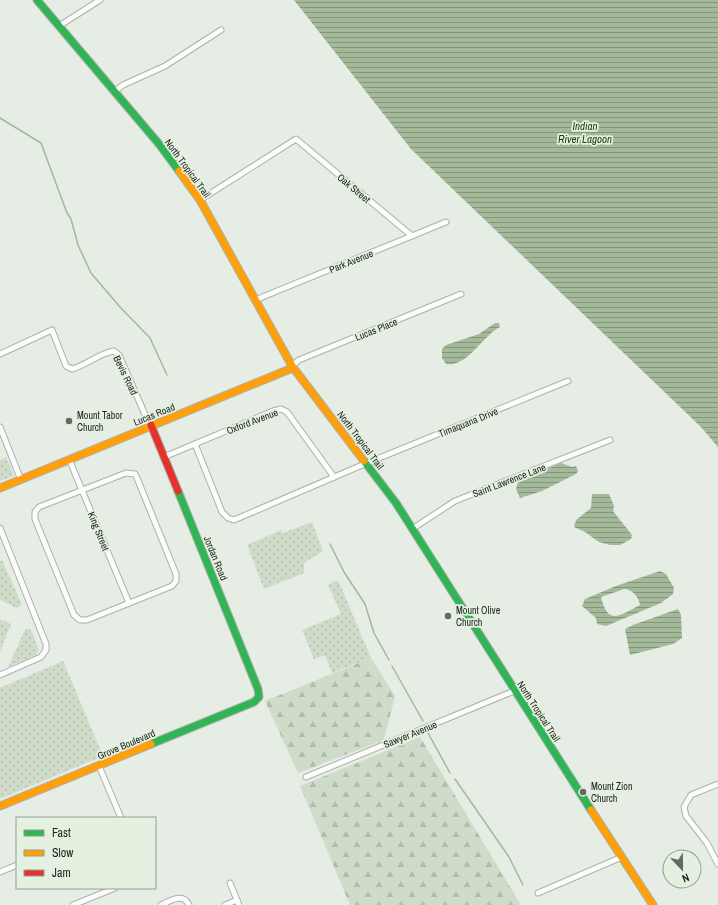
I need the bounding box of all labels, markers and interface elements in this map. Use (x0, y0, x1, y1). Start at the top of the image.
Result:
water label: Indian River Lagoon (558, 119, 612, 146)
street label: North Tropical Trail (162, 136, 213, 200)
street label: Oak Street (334, 171, 373, 206)
street label: Park Avenue (327, 247, 376, 276)
street label: Lucas Place (353, 315, 400, 344)
street label: Bevis Road (110, 353, 141, 397)
street label: Lucas Road (131, 400, 177, 429)
street label: Timaquana Drive (436, 404, 500, 440)
street label: Oxford Avenue (225, 406, 280, 437)
place label: Mount Tabor Church (77, 409, 123, 434)
street label: North Tropical Trail (334, 409, 387, 472)
marker: Mount Tabor Church (64, 416, 74, 426)
street label: Saint Lawrence Lane (471, 460, 548, 500)
street label: King Street (85, 510, 113, 553)
street label: Jordan Road (201, 534, 230, 582)
place label: Mount Olive Church (456, 604, 501, 629)
marker: Mount Olive Church (443, 611, 453, 621)
street label: North Tropical Trail (514, 678, 563, 744)
street label: Sawyer Avenue (381, 718, 439, 751)
street label: Grove Boulevard (95, 726, 157, 762)
place label: Mount Zion Church (591, 780, 632, 805)
marker: Mount Zion Church (578, 787, 588, 797)
legend (16, 817, 156, 889)
text: Fast (52, 825, 71, 841)
text: Slow (52, 845, 74, 861)
north arrow (662, 849, 702, 889)
text: Jam (52, 865, 71, 881)
text: N (680, 871, 691, 886)

